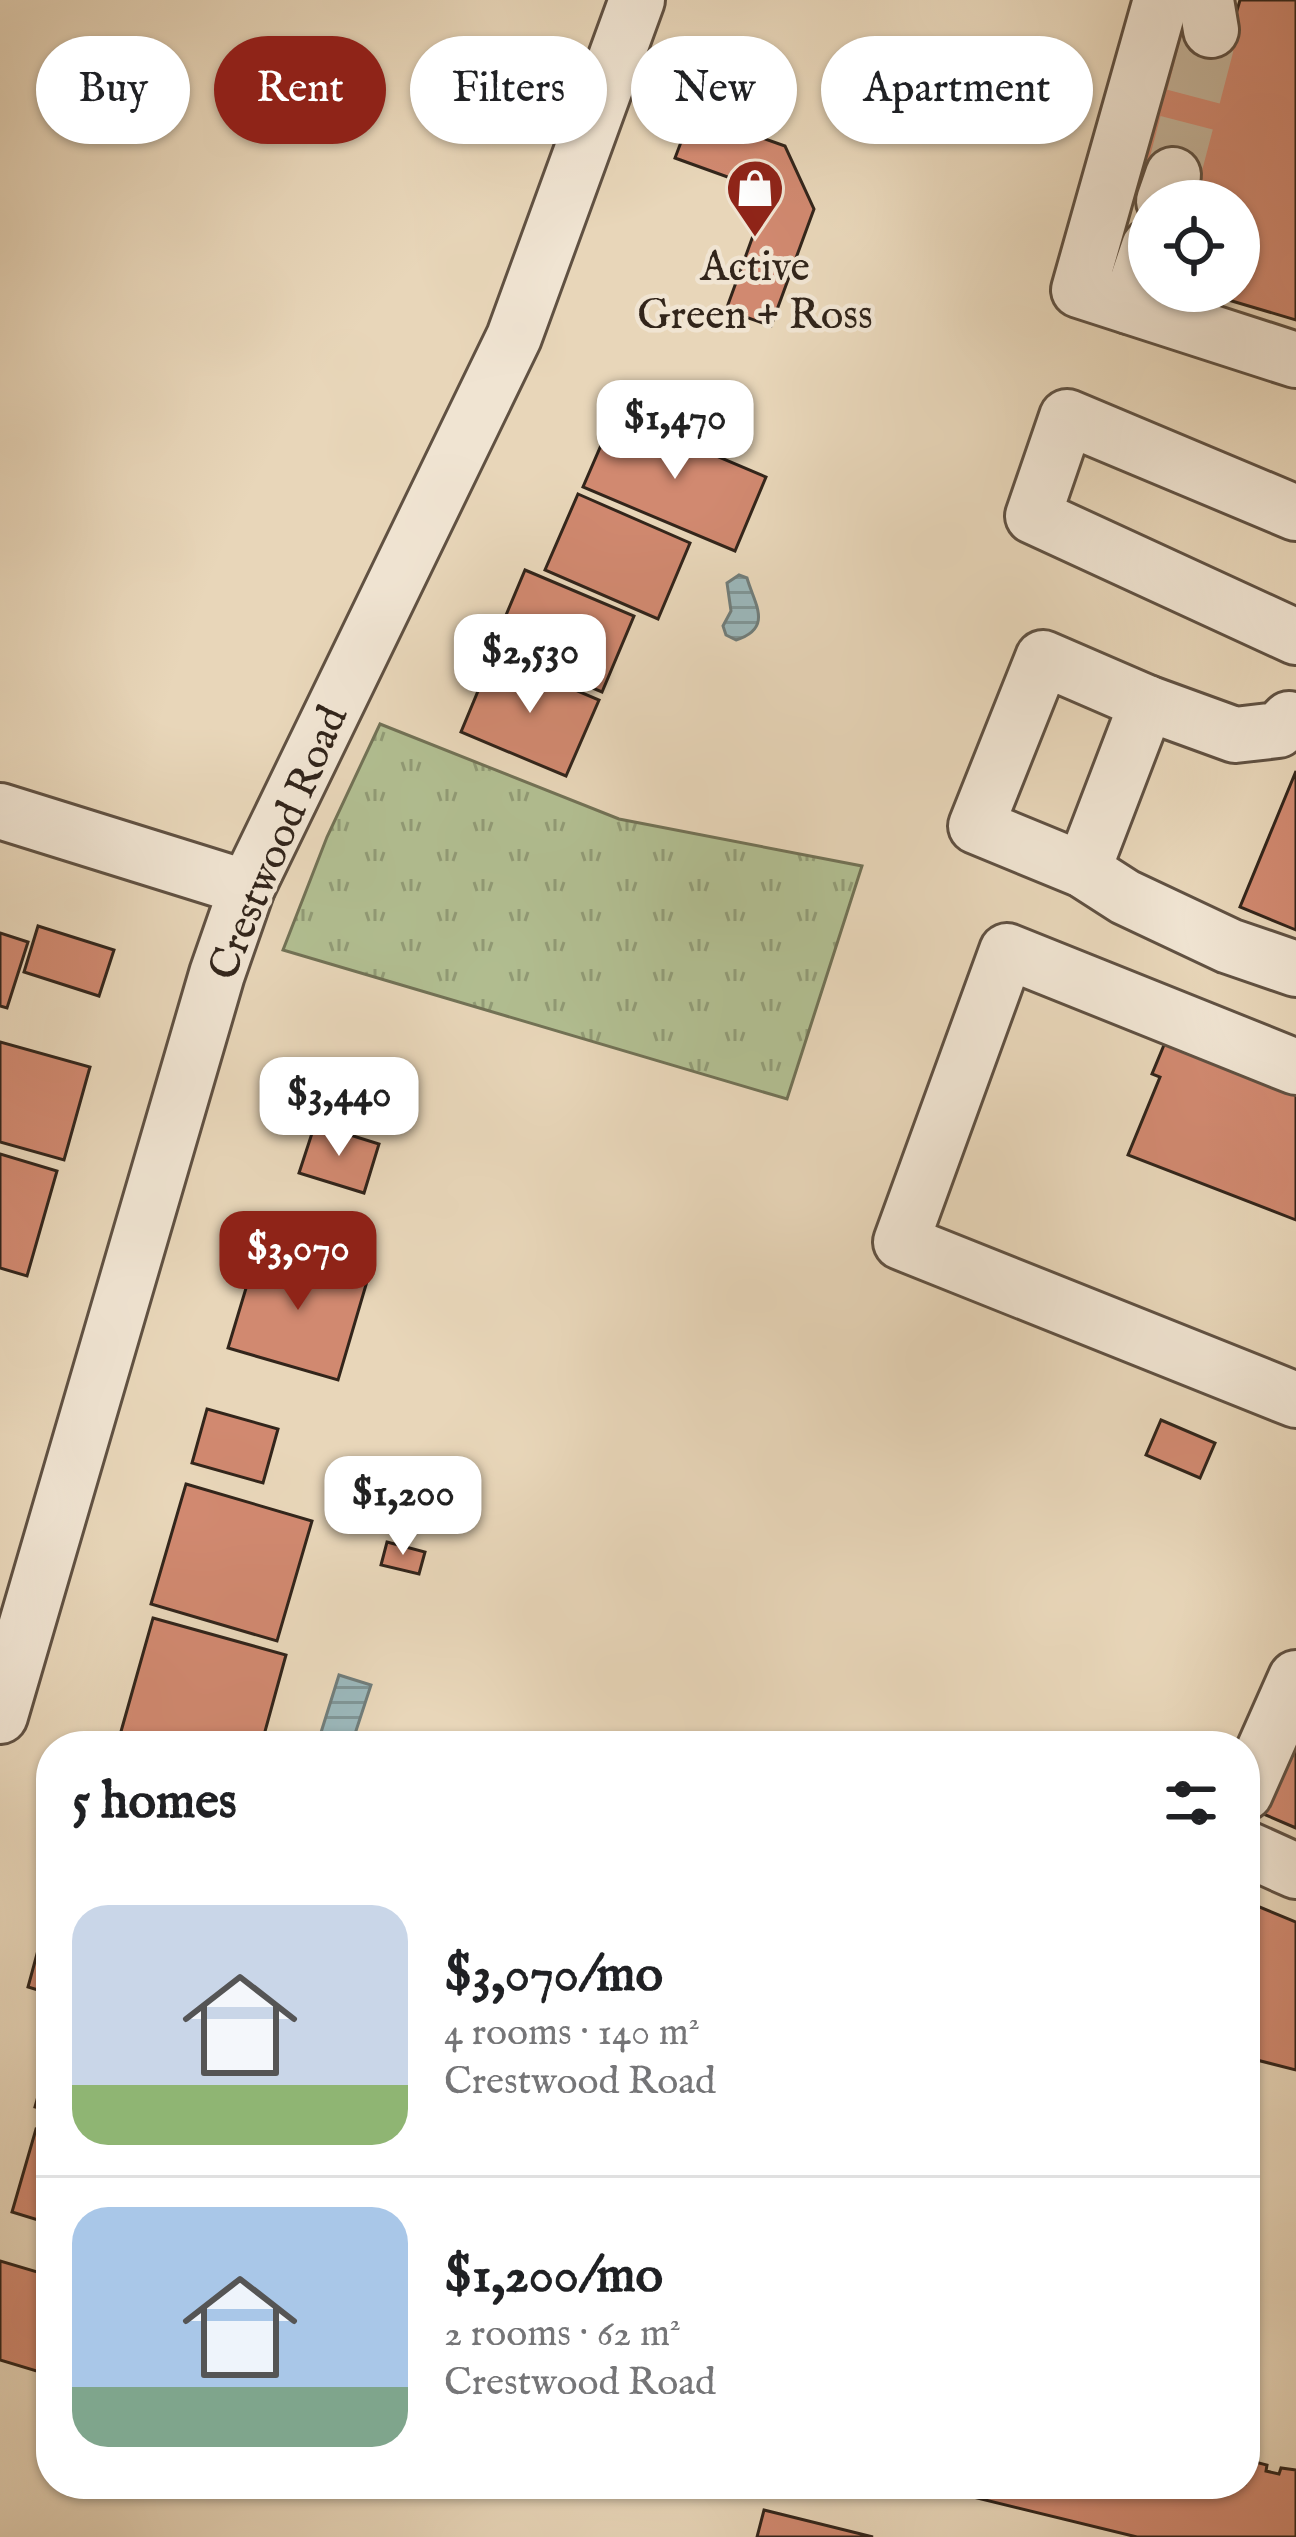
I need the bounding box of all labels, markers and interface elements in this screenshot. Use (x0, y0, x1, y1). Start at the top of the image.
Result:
chip: Buy (36, 36, 190, 144)
chip: Rent (214, 36, 386, 144)
chip: Filters (410, 36, 607, 144)
chip: New (631, 36, 797, 144)
chip: Apartment (821, 36, 1093, 144)
shop icon: Active Green + Ross (724, 157, 786, 239)
map controls (1128, 180, 1260, 312)
button: locate (1128, 180, 1260, 312)
place label: Active Green + Ross (637, 242, 873, 343)
pin: $1,470 (577, 380, 773, 482)
text: $1,470 (624, 394, 726, 443)
pin: $2,530 (432, 614, 628, 716)
text: $2,530 (481, 628, 579, 677)
street label: Crestwood Road (198, 698, 361, 988)
pin: $3,440 (241, 1057, 437, 1159)
text: $3,440 (287, 1071, 391, 1120)
pin: $3,070 (200, 1211, 396, 1313)
text: $3,070 (246, 1225, 350, 1274)
pin: $1,200 (305, 1456, 501, 1558)
text: $1,200 (351, 1470, 455, 1519)
icon: filters (1158, 1770, 1224, 1836)
text: 5 homes (72, 1771, 237, 1836)
text: $3,070/mo (444, 1944, 663, 2009)
icon: home (168, 1953, 312, 2097)
text: 4 rooms · 140 m² (444, 2009, 700, 2058)
text: Crestwood Road (444, 2058, 716, 2107)
text: $1,200/mo (444, 2245, 663, 2310)
icon: home (168, 2255, 312, 2399)
text: 2 rooms · 62 m² (444, 2310, 681, 2359)
text: Crestwood Road (444, 2359, 716, 2408)

